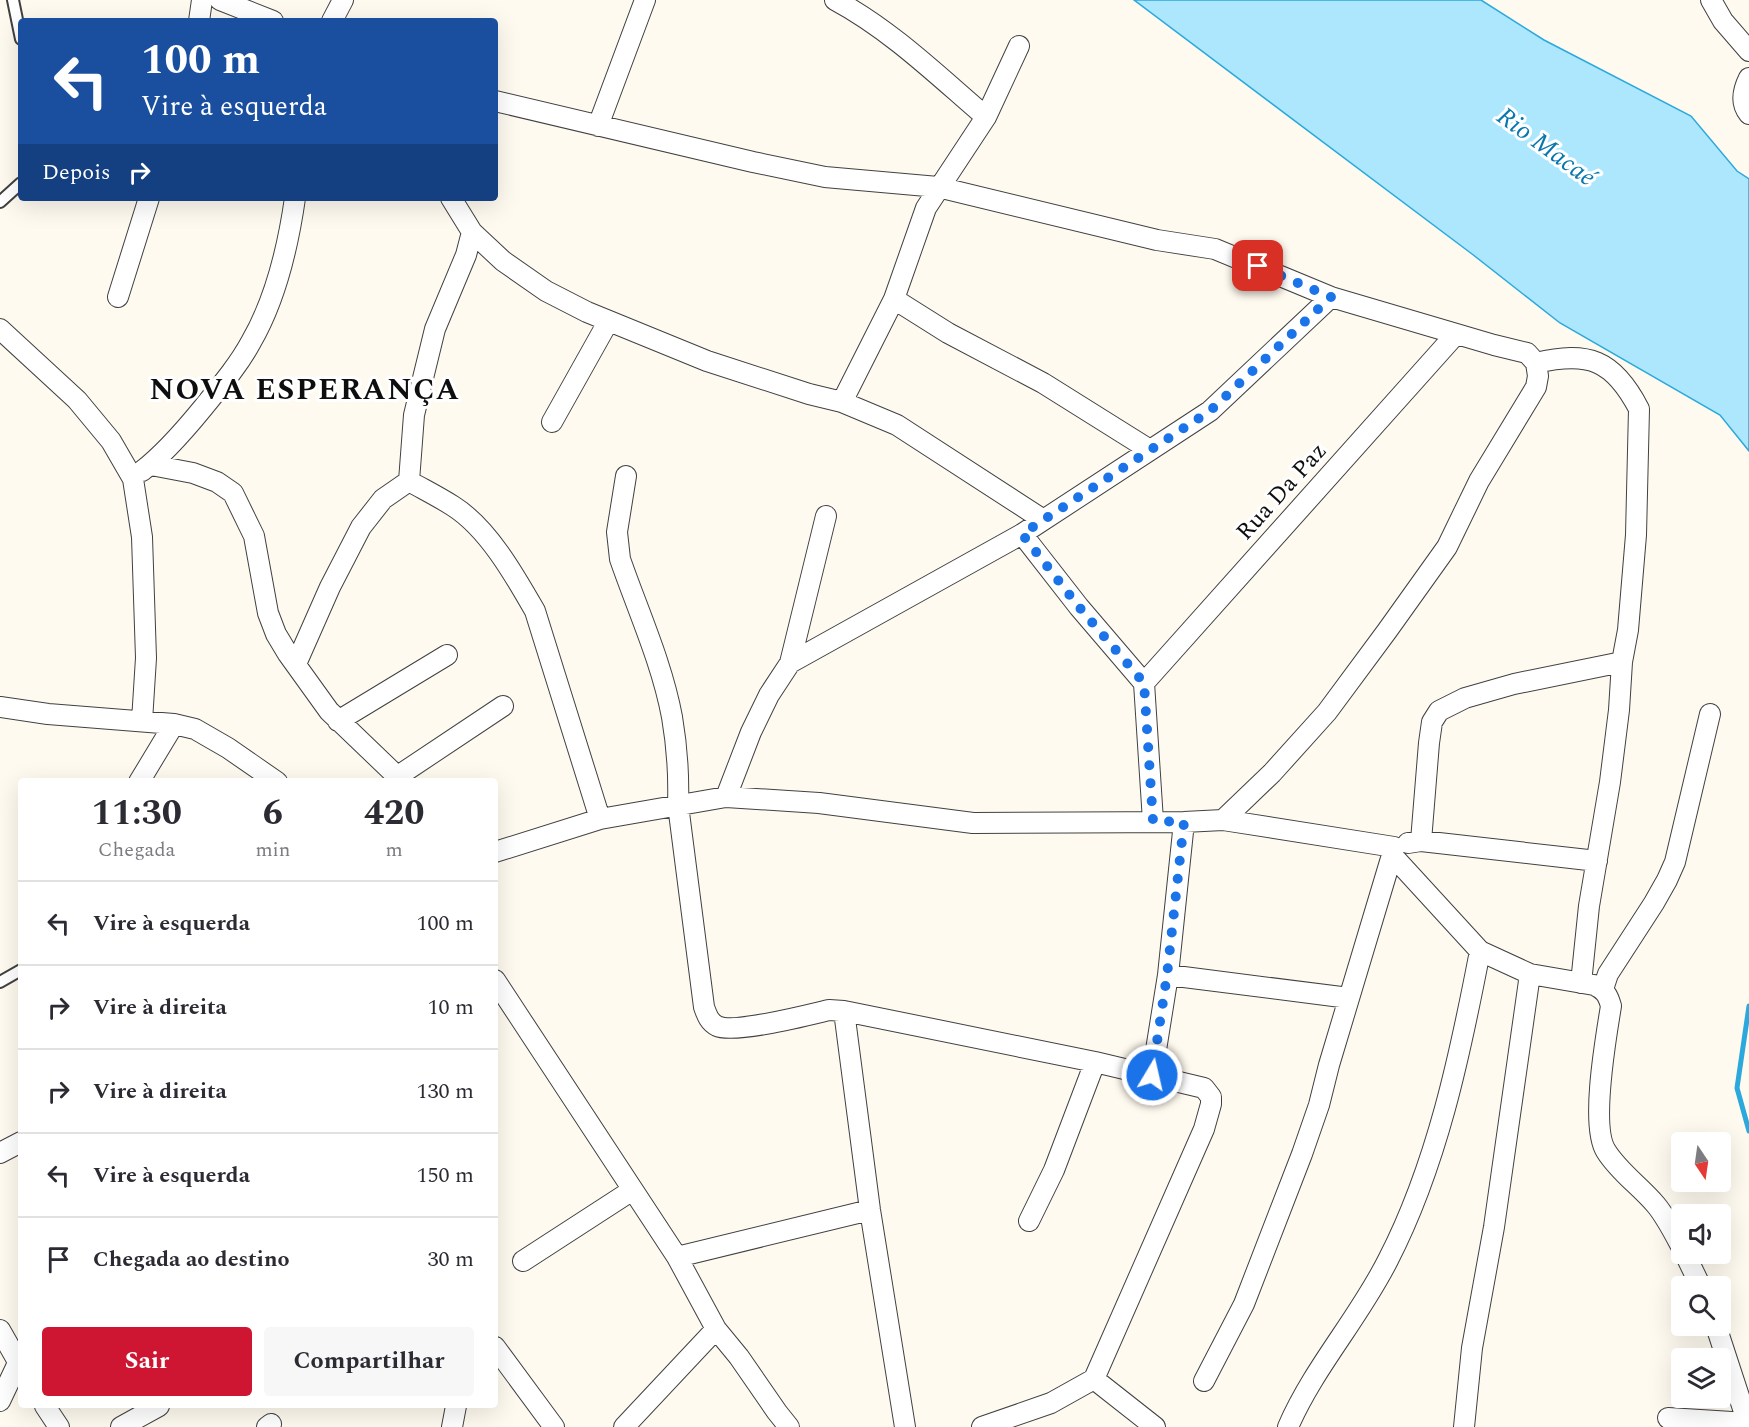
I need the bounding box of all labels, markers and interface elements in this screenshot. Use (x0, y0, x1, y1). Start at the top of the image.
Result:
text: 100 m (141, 29, 260, 92)
icon: left (42, 42, 120, 120)
text: Vire à esquerda (141, 86, 327, 128)
water label: Rio Macaé (1488, 97, 1607, 198)
text: Depois (42, 156, 111, 189)
icon: right (123, 156, 156, 189)
pin (1232, 240, 1283, 291)
icon: arrive (1241, 249, 1274, 282)
district label: NOVA ESPERANÇA (150, 367, 460, 413)
street label: Rua Da Paz (1228, 435, 1336, 549)
text: 11:30 (91, 786, 182, 841)
text: 6 (263, 786, 283, 841)
text: 420 (364, 786, 424, 841)
text: Chegada (98, 835, 175, 865)
text: min (255, 835, 290, 865)
text: m (386, 835, 403, 865)
icon: left (42, 907, 75, 940)
text: Vire à esquerda (93, 907, 250, 940)
text: 100 m (417, 907, 474, 940)
icon: right (42, 991, 75, 1024)
text: Vire à direita (93, 991, 227, 1024)
text: 10 m (428, 991, 474, 1024)
position arrow (1120, 1043, 1184, 1107)
icon: right (42, 1075, 75, 1108)
text: Vire à direita (93, 1075, 227, 1108)
text: 130 m (417, 1075, 474, 1108)
north arrow (1671, 1132, 1731, 1192)
map controls (1671, 1132, 1731, 1408)
icon: left (42, 1159, 75, 1192)
text: Vire à esquerda (93, 1159, 250, 1192)
text: 150 m (417, 1159, 474, 1192)
button: sound (1671, 1204, 1731, 1264)
icon: arrive (42, 1243, 75, 1276)
text: Chegada ao destino (93, 1243, 290, 1276)
text: 30 m (428, 1243, 474, 1276)
button: search (1671, 1276, 1731, 1336)
button: Sair (42, 1327, 252, 1396)
button: Compartilhar (264, 1327, 474, 1396)
button: layers (1671, 1348, 1731, 1408)

